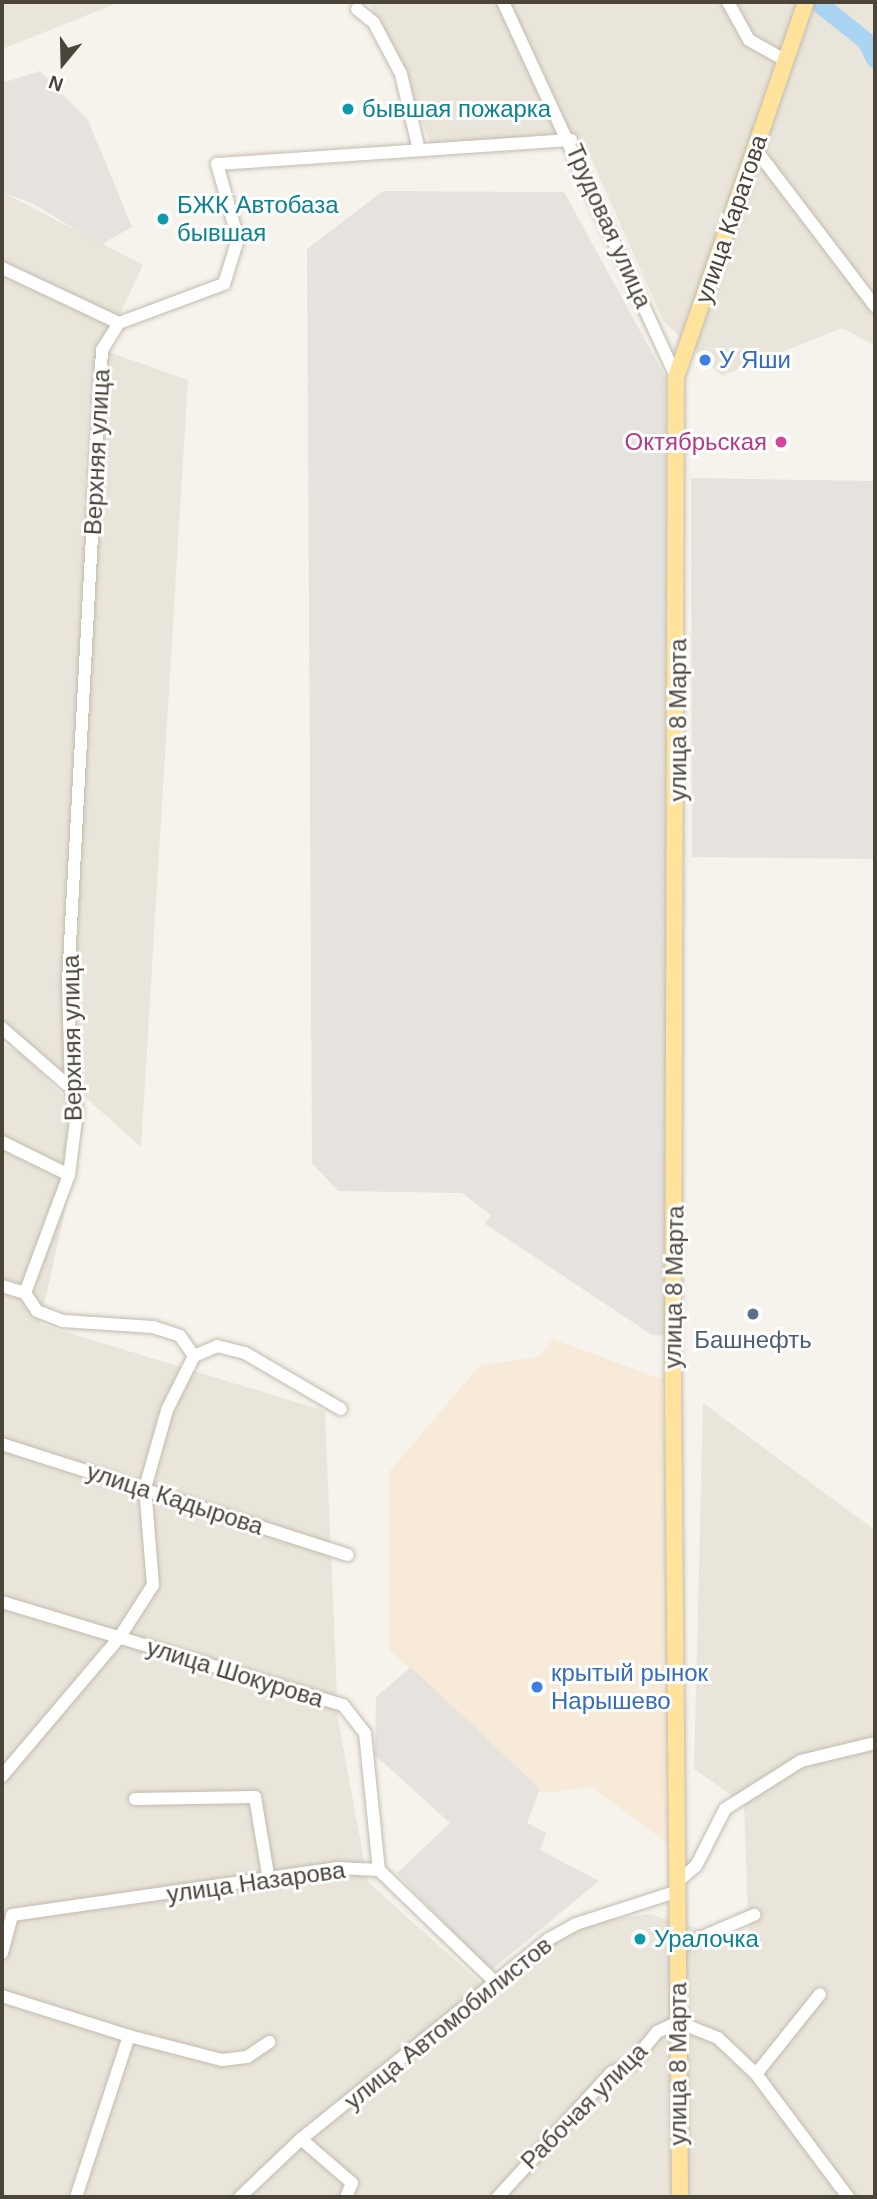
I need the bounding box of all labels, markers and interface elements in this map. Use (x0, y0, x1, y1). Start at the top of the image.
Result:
north arrow (28, 28, 98, 98)
text: N (46, 71, 66, 95)
place label: бывшая пожарка (362, 95, 551, 123)
marker: бывшая пожарка (340, 101, 356, 117)
street label: улица Каратова (689, 131, 773, 307)
street label: Трудовая улица (560, 140, 658, 312)
place label: БЖК Автобаза бывшая (177, 191, 338, 247)
marker: БЖК Автобаза бывшая (155, 211, 171, 227)
place label: У Яши (719, 346, 791, 374)
marker: У Яши (697, 352, 713, 368)
street label: Верхняя улица (78, 368, 116, 536)
place label: Октябрьская (625, 428, 767, 456)
marker: Октябрьская (773, 434, 789, 450)
street label: улица 8 Марта (664, 638, 692, 802)
street label: Верхняя улица (56, 955, 88, 1121)
street label: улица 8 Марта (658, 1205, 690, 1369)
marker: Башнефть (745, 1306, 761, 1322)
place label: Башнефть (694, 1326, 812, 1354)
street label: улица Кадырова (83, 1457, 267, 1541)
street label: улица Шокурова (143, 1632, 327, 1714)
place label: крытый рынок Нарышево (551, 1659, 708, 1715)
marker: крытый рынок Нарышево (529, 1679, 545, 1695)
street label: улица Назарова (165, 1855, 347, 1909)
place label: Уралочка (654, 1925, 759, 1953)
street label: улица Автомобилистов (339, 1931, 557, 2115)
marker: Уралочка (632, 1931, 648, 1947)
street label: улица 8 Марта (664, 1982, 692, 2146)
street label: Рабочая улица (515, 2037, 653, 2175)

